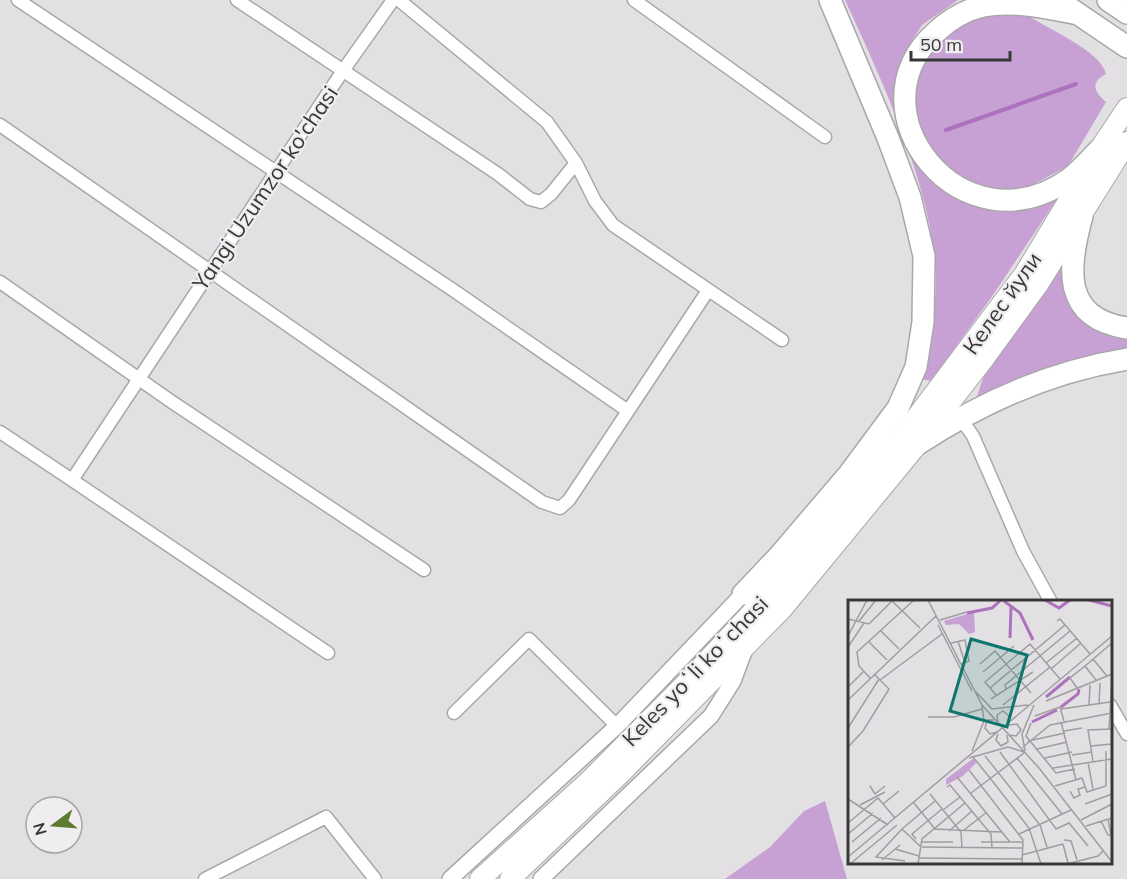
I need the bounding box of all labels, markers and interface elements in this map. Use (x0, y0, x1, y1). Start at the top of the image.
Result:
scale bar (911, 24, 1010, 62)
text: 50 m (920, 33, 962, 56)
street label: Yangi Uzumzor ko'chasi (186, 80, 344, 296)
street label: Келес йули (956, 246, 1048, 360)
street label: Keles yoʻli koʻchasi (616, 590, 774, 752)
inset map (848, 600, 1112, 864)
north arrow (24, 795, 84, 855)
text: N (28, 821, 51, 838)

